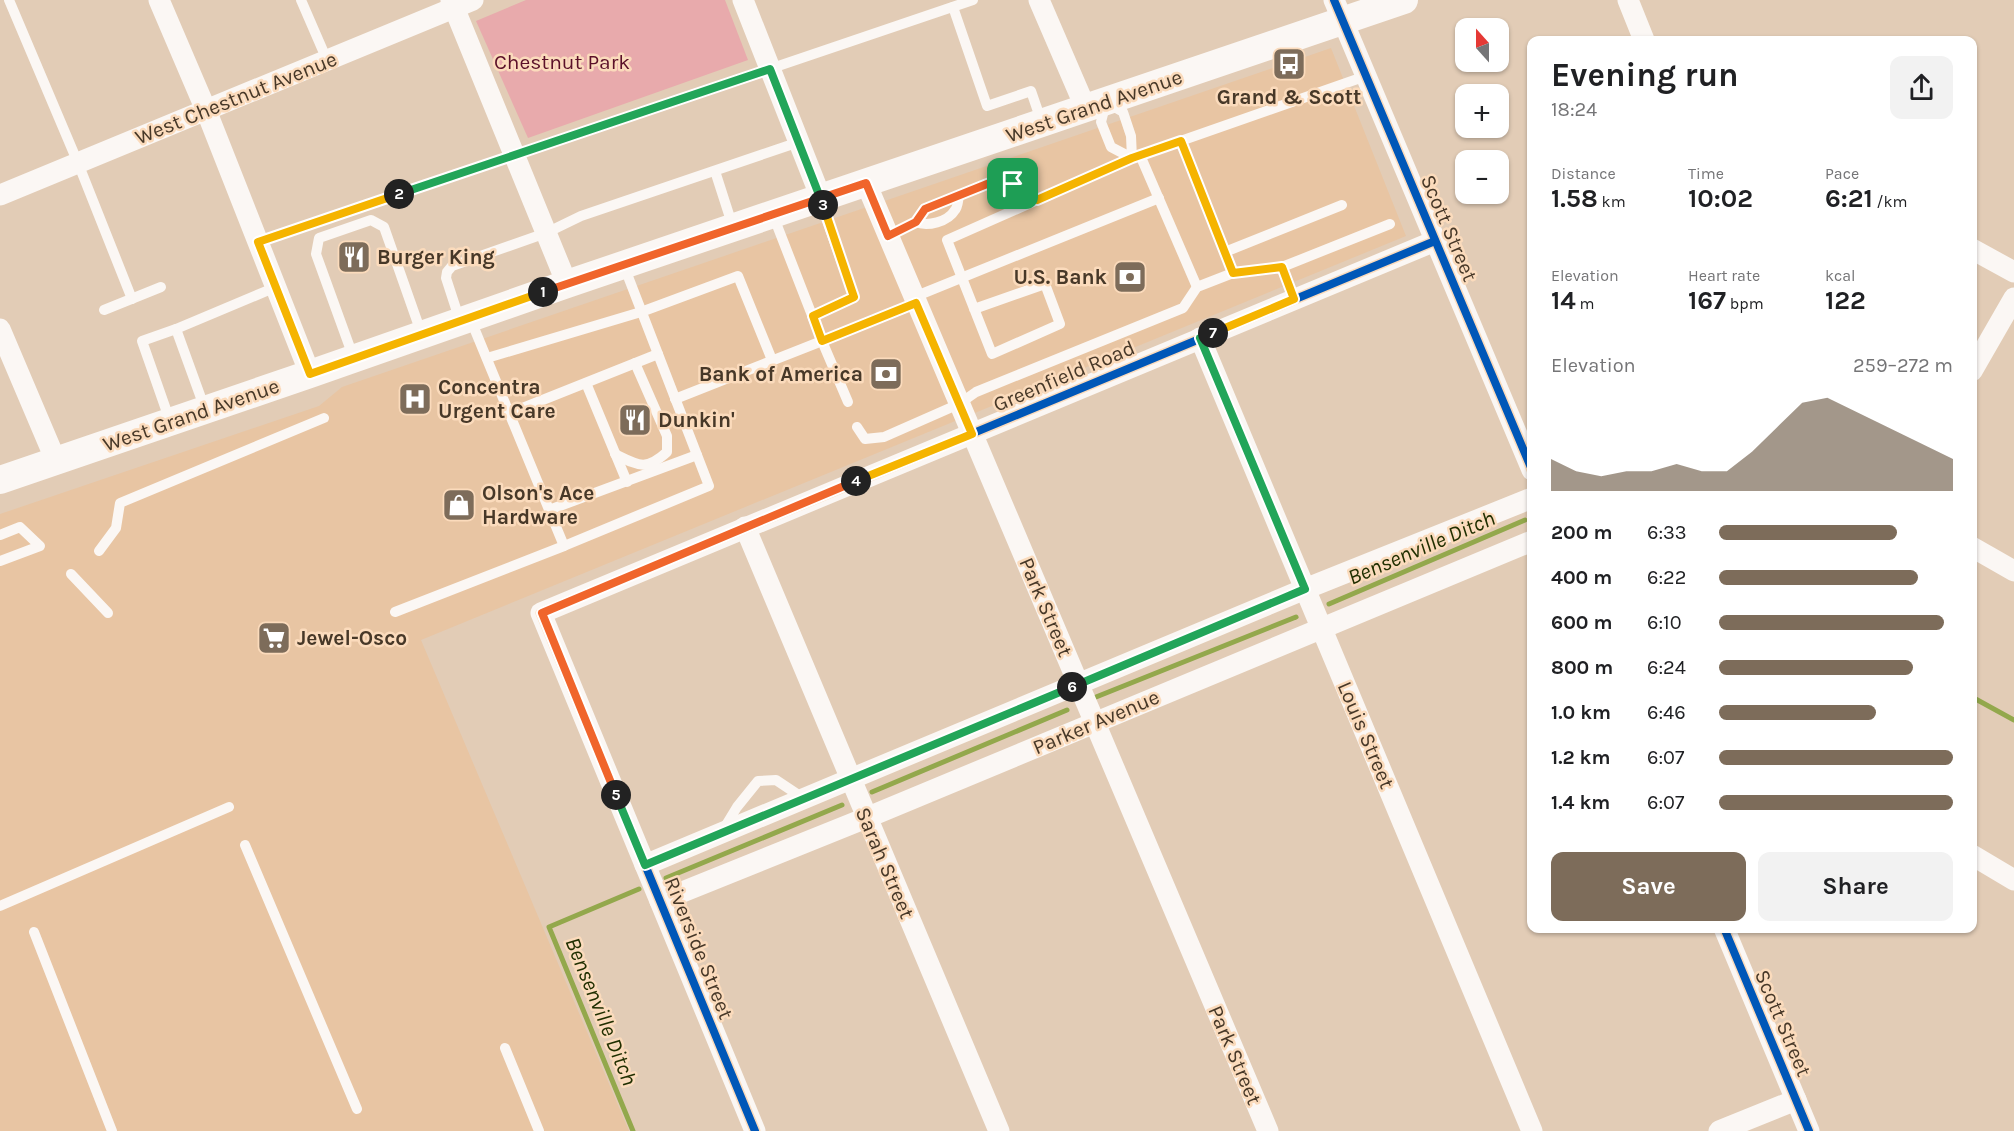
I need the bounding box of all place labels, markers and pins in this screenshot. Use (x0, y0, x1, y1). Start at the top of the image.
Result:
bus stop icon: Grand & Scott (1271, 46, 1307, 82)
place label: Grand & Scott (1217, 85, 1361, 109)
pin (987, 158, 1038, 209)
pin: 2 (384, 179, 414, 209)
pin: 3 (808, 190, 838, 220)
restaurant icon: Burger King (336, 239, 372, 275)
place label: Burger King (377, 245, 495, 269)
bank icon: U.S. Bank (1112, 259, 1148, 295)
place label: U.S. Bank (1013, 265, 1108, 289)
pin: 1 (528, 277, 558, 307)
pin: 7 (1198, 318, 1228, 348)
bank icon: Bank of America (868, 356, 904, 392)
place label: Bank of America (699, 362, 863, 386)
place label: Concentra Urgent Care (438, 375, 556, 423)
hospital icon: Concentra Urgent Care (397, 381, 433, 417)
restaurant icon: Dunkin' (617, 402, 653, 438)
place label: Dunkin' (658, 408, 735, 432)
pin: 4 (841, 466, 871, 496)
place label: Olson's Ace Hardware (482, 481, 594, 529)
shop icon: Olson's Ace Hardware (441, 487, 477, 523)
supermarket icon: Jewel-Osco (256, 620, 292, 656)
place label: Jewel-Osco (297, 626, 407, 650)
pin: 6 (1057, 672, 1087, 702)
pin: 5 (601, 780, 631, 810)

